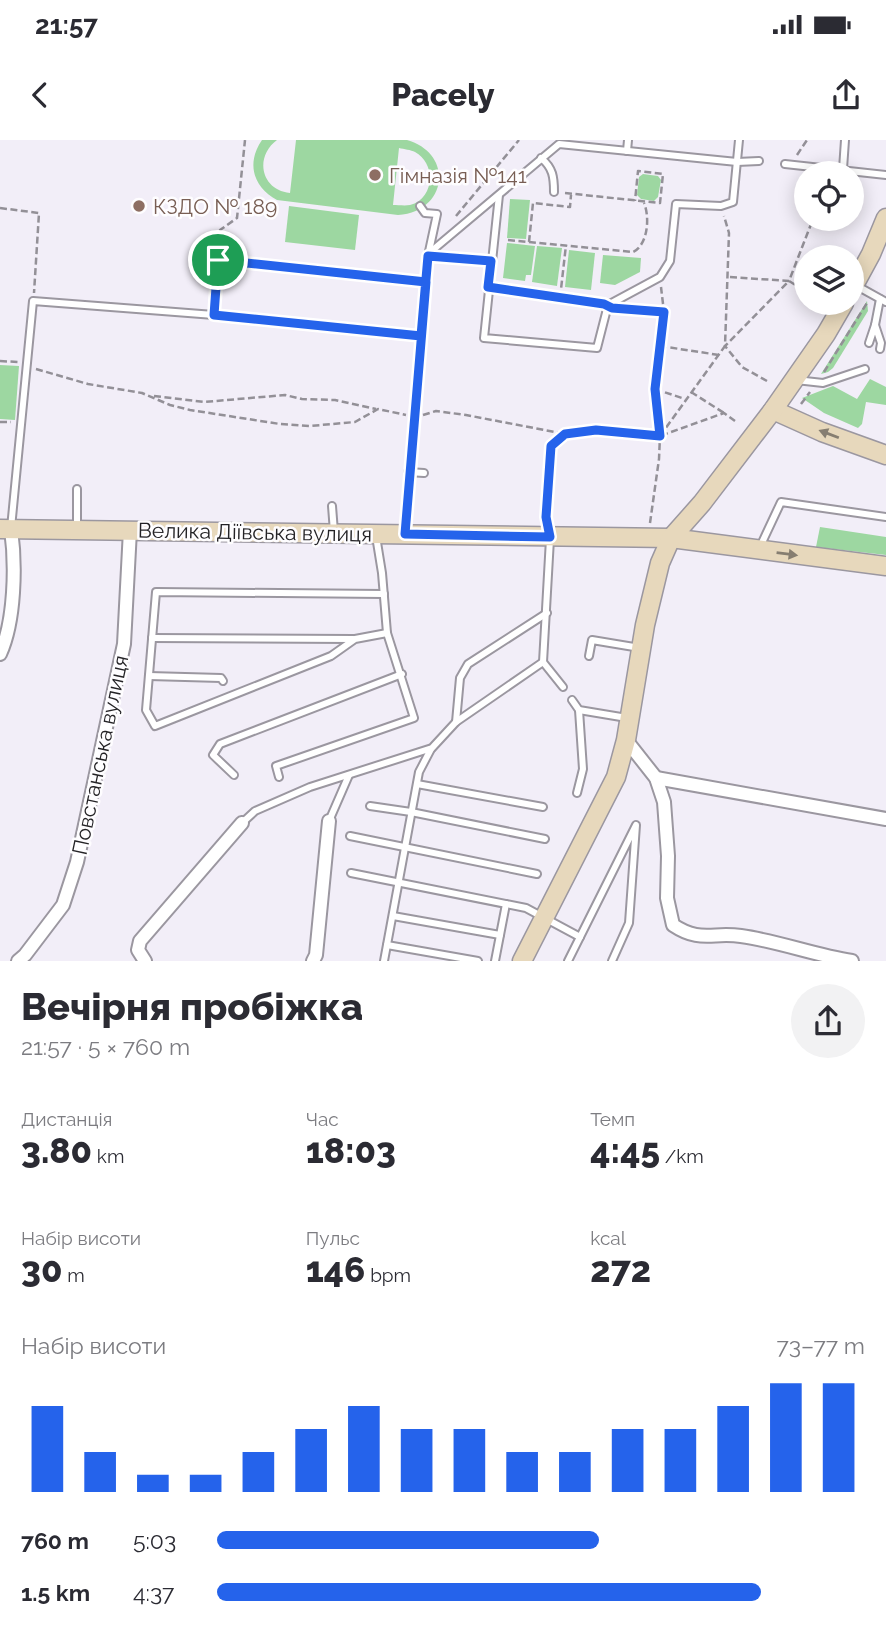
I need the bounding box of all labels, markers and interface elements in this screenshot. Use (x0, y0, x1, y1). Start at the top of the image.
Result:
text: 21:57 (35, 10, 98, 40)
icon: back (21, 76, 59, 114)
text: Pacely (391, 76, 495, 113)
icon: share (827, 76, 865, 114)
map controls (794, 161, 864, 315)
button: locate (794, 161, 864, 231)
place label: Гімназія №141 (389, 163, 527, 188)
marker: Гімназія №141 (367, 167, 383, 183)
place label: КЗДО № 189 (153, 194, 277, 219)
marker: КЗДО № 189 (131, 198, 147, 214)
pin (188, 230, 248, 290)
icon: arrive (199, 241, 237, 279)
button: layers (794, 245, 864, 315)
one-way arrow (818, 429, 839, 440)
street label: Велика Діївська вулиця (138, 517, 372, 547)
one-way arrow (776, 548, 798, 559)
street label: Повстанська вулиця (67, 653, 133, 857)
text: Вечірня пробіжка (21, 984, 363, 1029)
button: share (791, 984, 865, 1058)
text: 21:57 · 5 × 760 m (21, 1033, 190, 1060)
text: Дистанція (21, 1108, 112, 1130)
text: Час (306, 1108, 339, 1130)
text: Темп (590, 1108, 635, 1130)
text: 3.80 (21, 1130, 92, 1171)
text: 18:03 (306, 1130, 396, 1171)
text: 4:45 (590, 1130, 660, 1171)
text: km (92, 1145, 124, 1167)
text: /km (660, 1145, 704, 1167)
text: Набір висоти (21, 1227, 141, 1249)
text: Пульс (306, 1227, 360, 1249)
text: kcal (590, 1227, 626, 1249)
text: 30 (21, 1249, 62, 1290)
text: 146 (306, 1249, 365, 1290)
text: 272 (590, 1249, 651, 1290)
text: m (62, 1264, 85, 1286)
text: bpm (365, 1264, 411, 1286)
text: Набір висоти (21, 1332, 166, 1359)
text: 73–77 m (777, 1332, 865, 1359)
text: 760 m (21, 1527, 89, 1554)
text: 5:03 (133, 1527, 176, 1554)
text: 1.5 km (21, 1579, 90, 1606)
text: 4:37 (133, 1579, 174, 1606)

